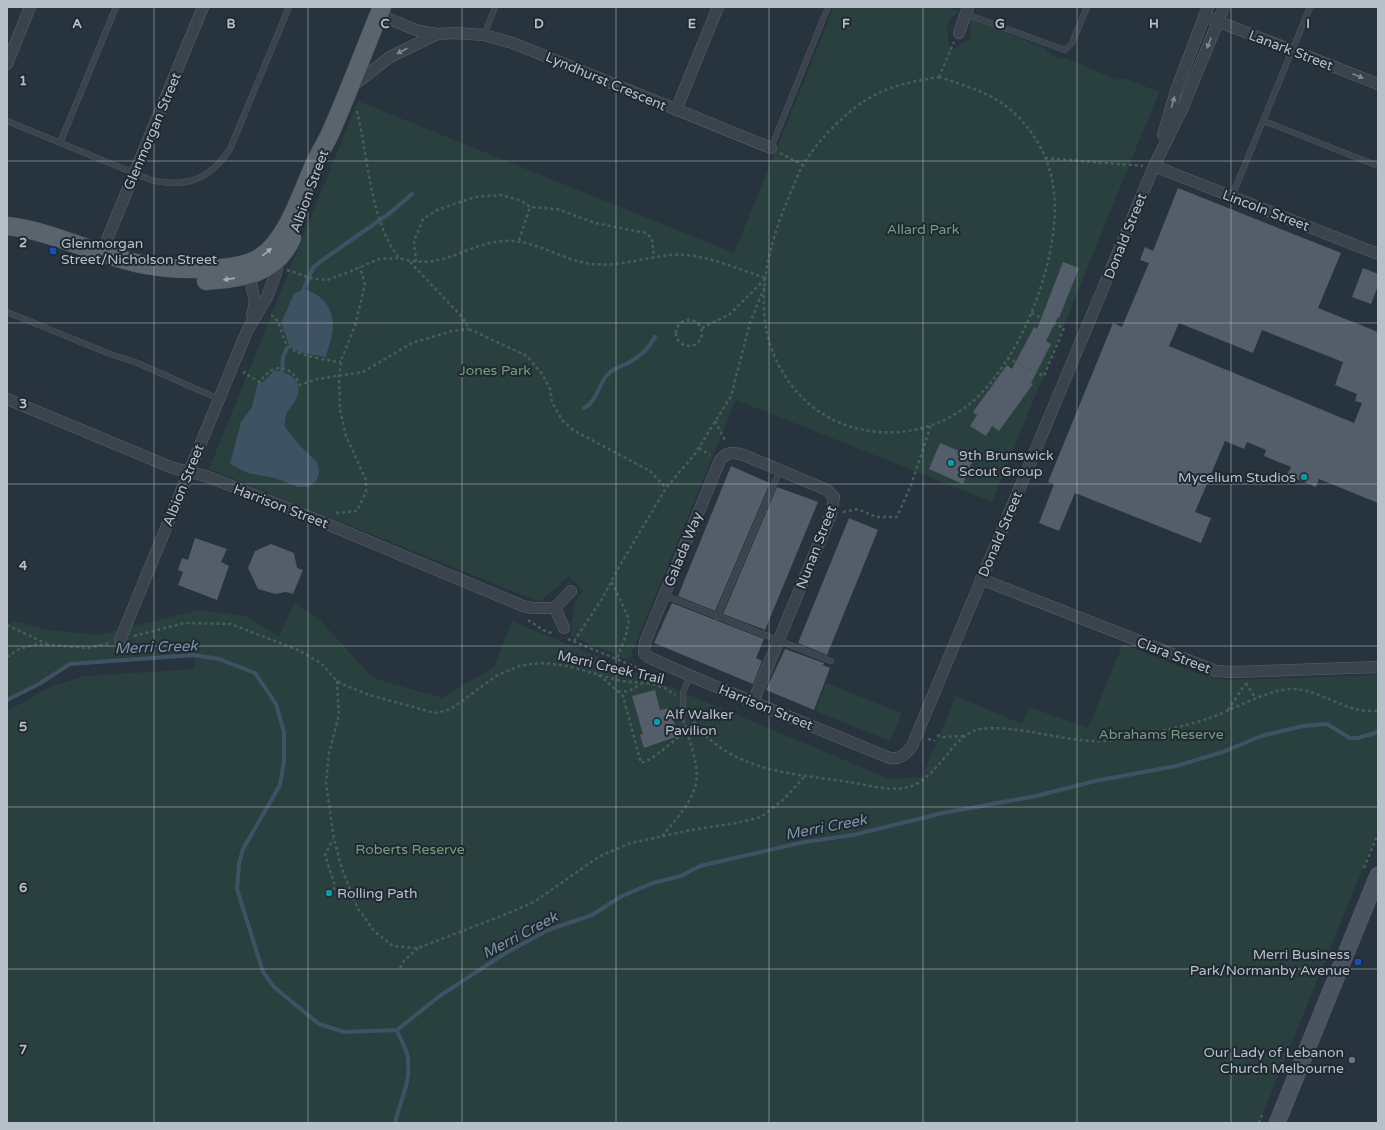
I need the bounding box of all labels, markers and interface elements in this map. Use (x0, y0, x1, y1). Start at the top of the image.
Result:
text: A (72, 16, 82, 32)
text: B (226, 16, 236, 32)
text: C (380, 16, 390, 32)
text: D (534, 16, 544, 32)
text: E (688, 16, 696, 32)
text: F (842, 16, 850, 32)
text: G (995, 16, 1005, 32)
text: H (1149, 16, 1159, 32)
text: I (1306, 16, 1310, 32)
street label: Lanark Street (1246, 27, 1336, 75)
one-way arrow (1206, 38, 1212, 49)
one-way arrow (396, 48, 408, 54)
street label: Lyndhurst Crescent (543, 48, 669, 115)
street label: Glenmorgan Street (120, 69, 185, 192)
text: 1 (19, 73, 27, 89)
one-way arrow (1353, 74, 1365, 80)
one-way arrow (1170, 95, 1176, 107)
street label: Albion Street (287, 147, 333, 235)
street label: Lincoln Street (1220, 186, 1312, 235)
street label: Donald Street (1101, 190, 1151, 282)
park label: Allard Park (887, 221, 960, 238)
text: 2 (19, 235, 27, 251)
place label: Glenmorgan Street/Nicholson Street (61, 235, 218, 268)
marker: Glenmorgan Street/Nicholson Street (48, 246, 58, 256)
one-way arrow (262, 247, 273, 256)
one-way arrow (223, 275, 235, 282)
park label: Jones Park (459, 362, 531, 379)
text: 3 (19, 396, 27, 412)
street label: Albion Street (159, 441, 208, 529)
place label: 9th Brunswick Scout Group (959, 447, 1054, 480)
marker: 9th Brunswick Scout Group (946, 458, 956, 468)
place label: Mycelium Studios (1178, 469, 1296, 486)
marker: Mycelium Studios (1299, 472, 1309, 482)
street label: Harrison Street (231, 481, 331, 533)
street label: Donald Street (975, 488, 1026, 579)
street label: Nunan Street (793, 502, 840, 591)
street label: Galada Way (661, 509, 706, 589)
text: 4 (19, 558, 28, 574)
street label: Clara Street (1134, 634, 1214, 678)
water label: Merri Creek (114, 636, 200, 657)
street label: Merri Creek Trail (556, 647, 666, 688)
street label: Harrison Street (716, 681, 816, 734)
place label: Alf Walker Pavilion (665, 706, 734, 739)
marker: Alf Walker Pavilion (652, 717, 662, 727)
text: 5 (19, 719, 27, 735)
park label: Abrahams Reserve (1098, 726, 1224, 743)
water label: Merri Creek (784, 810, 870, 844)
park label: Roberts Reserve (355, 841, 465, 858)
text: 6 (19, 880, 27, 896)
place label: Rolling Path (337, 885, 418, 902)
marker: Rolling Path (324, 888, 334, 898)
water label: Merri Creek (479, 907, 562, 962)
place label: Merri Business Park/Normanby Avenue (1190, 946, 1350, 979)
marker: Merri Business Park/Normanby Avenue (1353, 957, 1363, 967)
text: 7 (19, 1042, 27, 1058)
place label: Our Lady of Lebanon Church Melbourne (1204, 1044, 1344, 1077)
marker: Our Lady of Lebanon Church Melbourne (1347, 1055, 1357, 1065)

